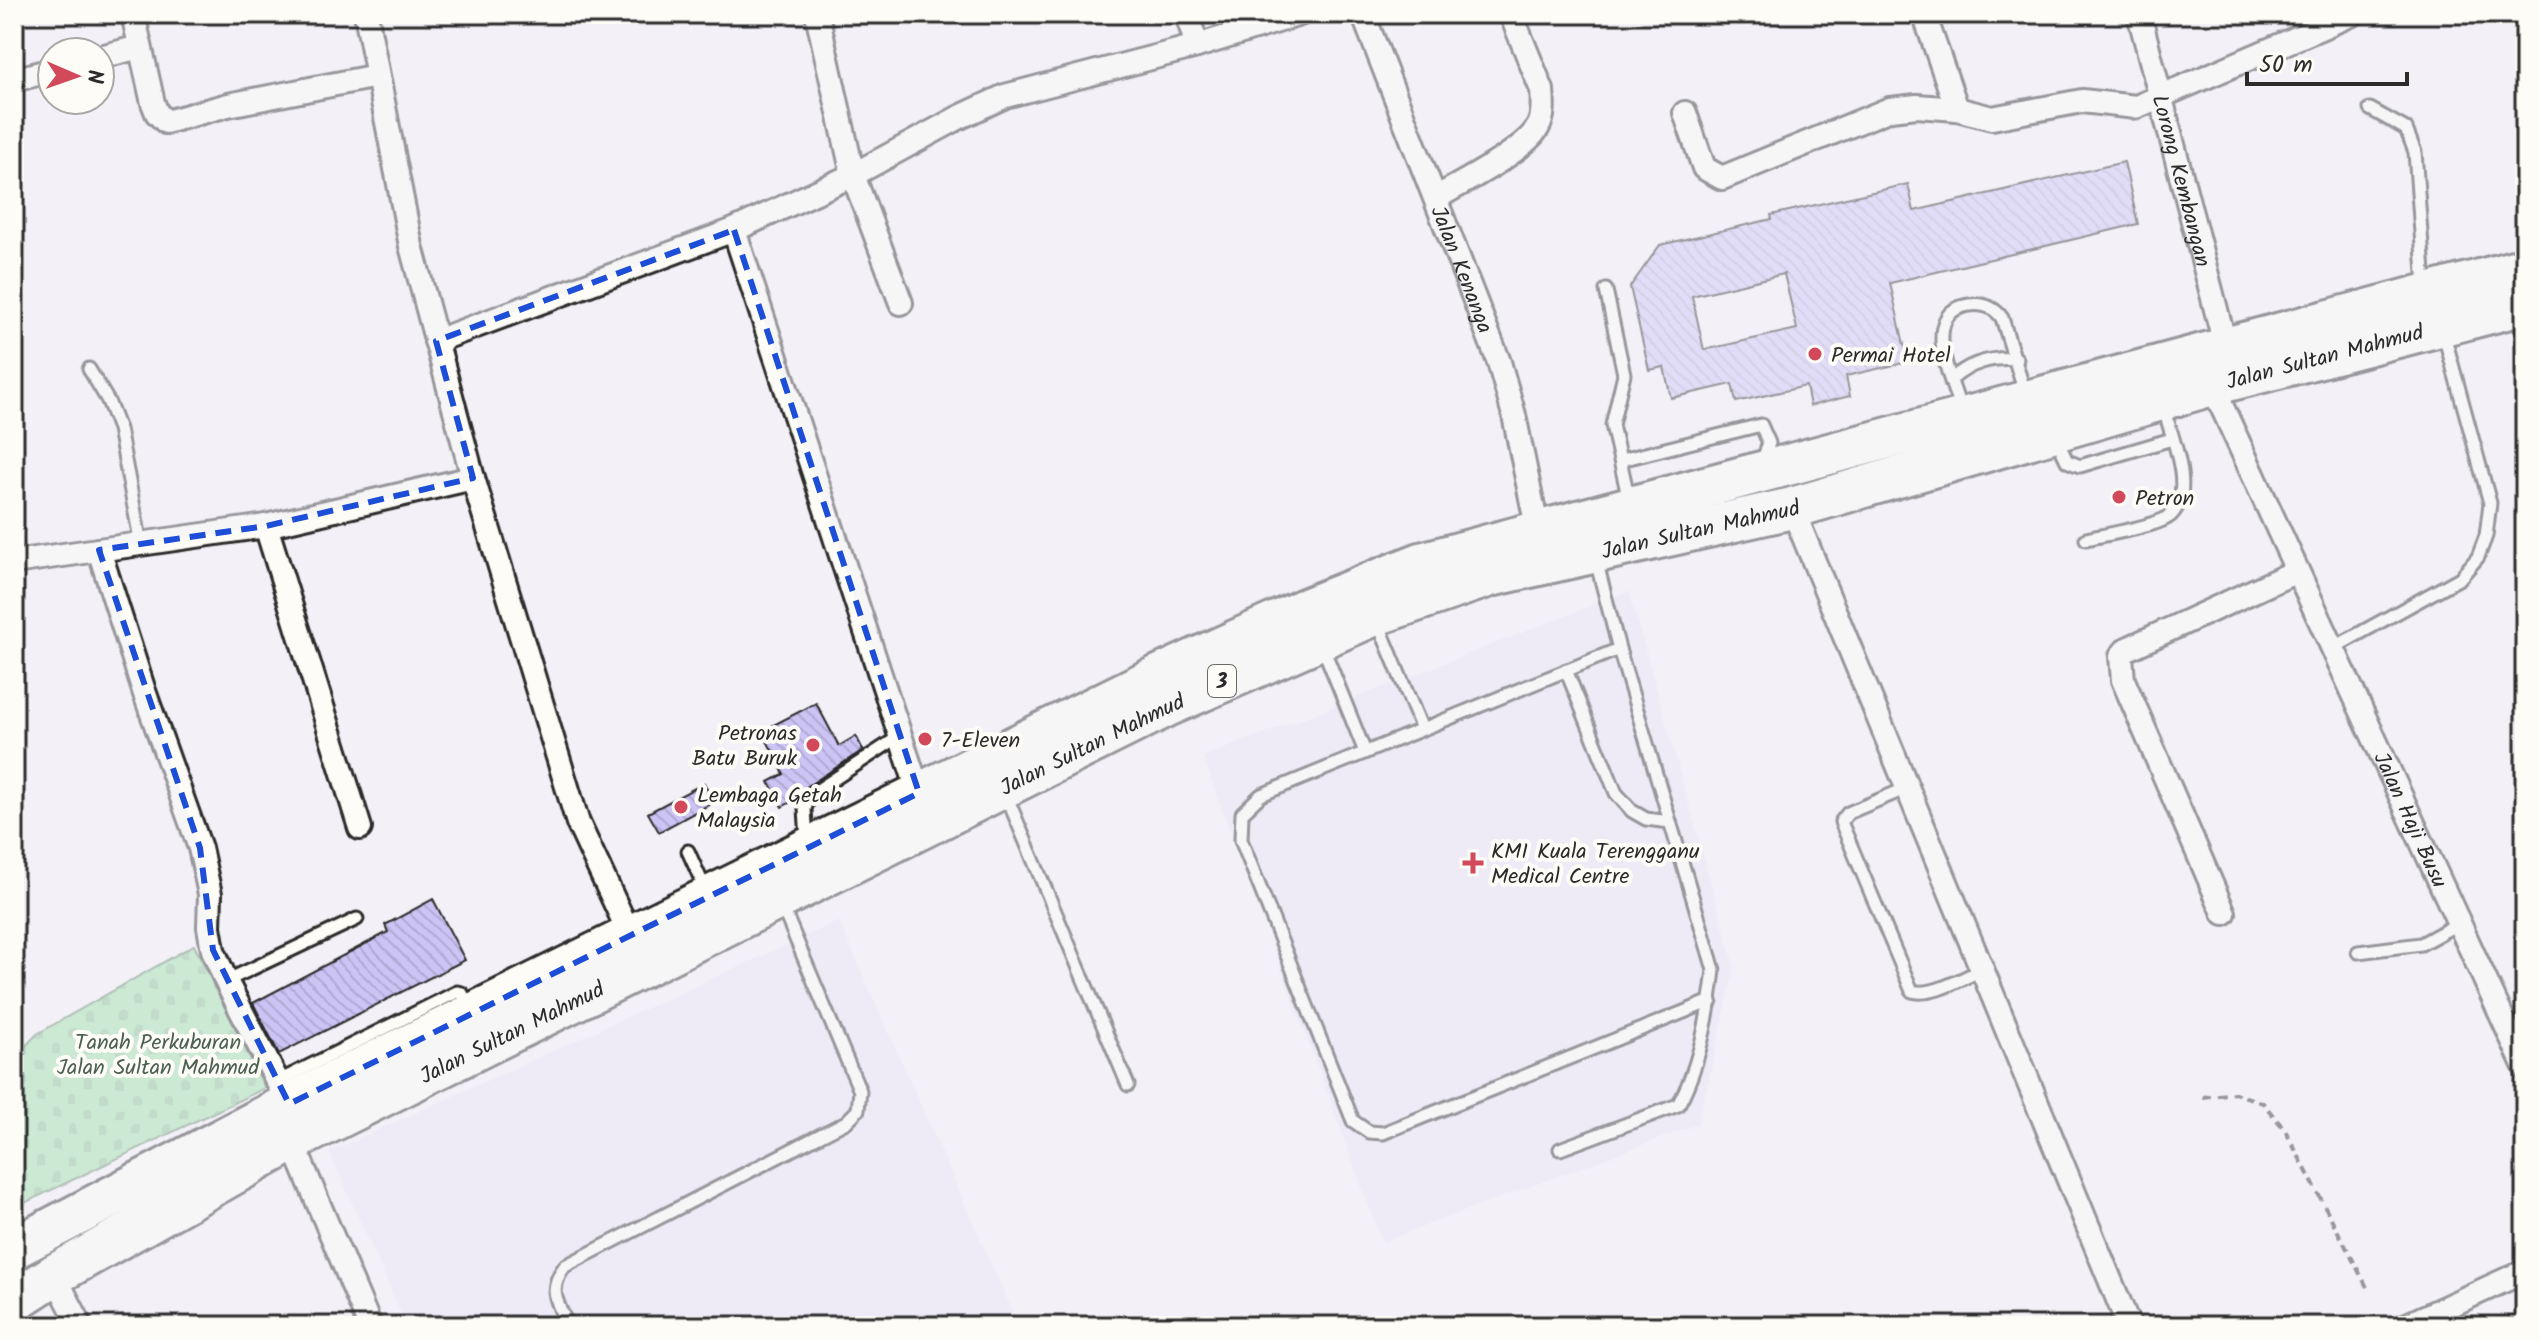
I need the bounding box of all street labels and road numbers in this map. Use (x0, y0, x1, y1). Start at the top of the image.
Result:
street label: Lorong Kembangan (2141, 91, 2219, 271)
street label: Jalan Kenanga (1420, 201, 1501, 339)
street label: Jalan Sultan Mahmud (2223, 316, 2429, 401)
street label: Jalan Sultan Mahmud (1598, 491, 1806, 570)
road number: 3 (1208, 665, 1236, 697)
street label: Jalan Sultan Mahmud (994, 685, 1192, 806)
street label: Jalan Haji Busu (2363, 747, 2456, 895)
street label: Jalan Sultan Mahmud (414, 973, 612, 1095)

